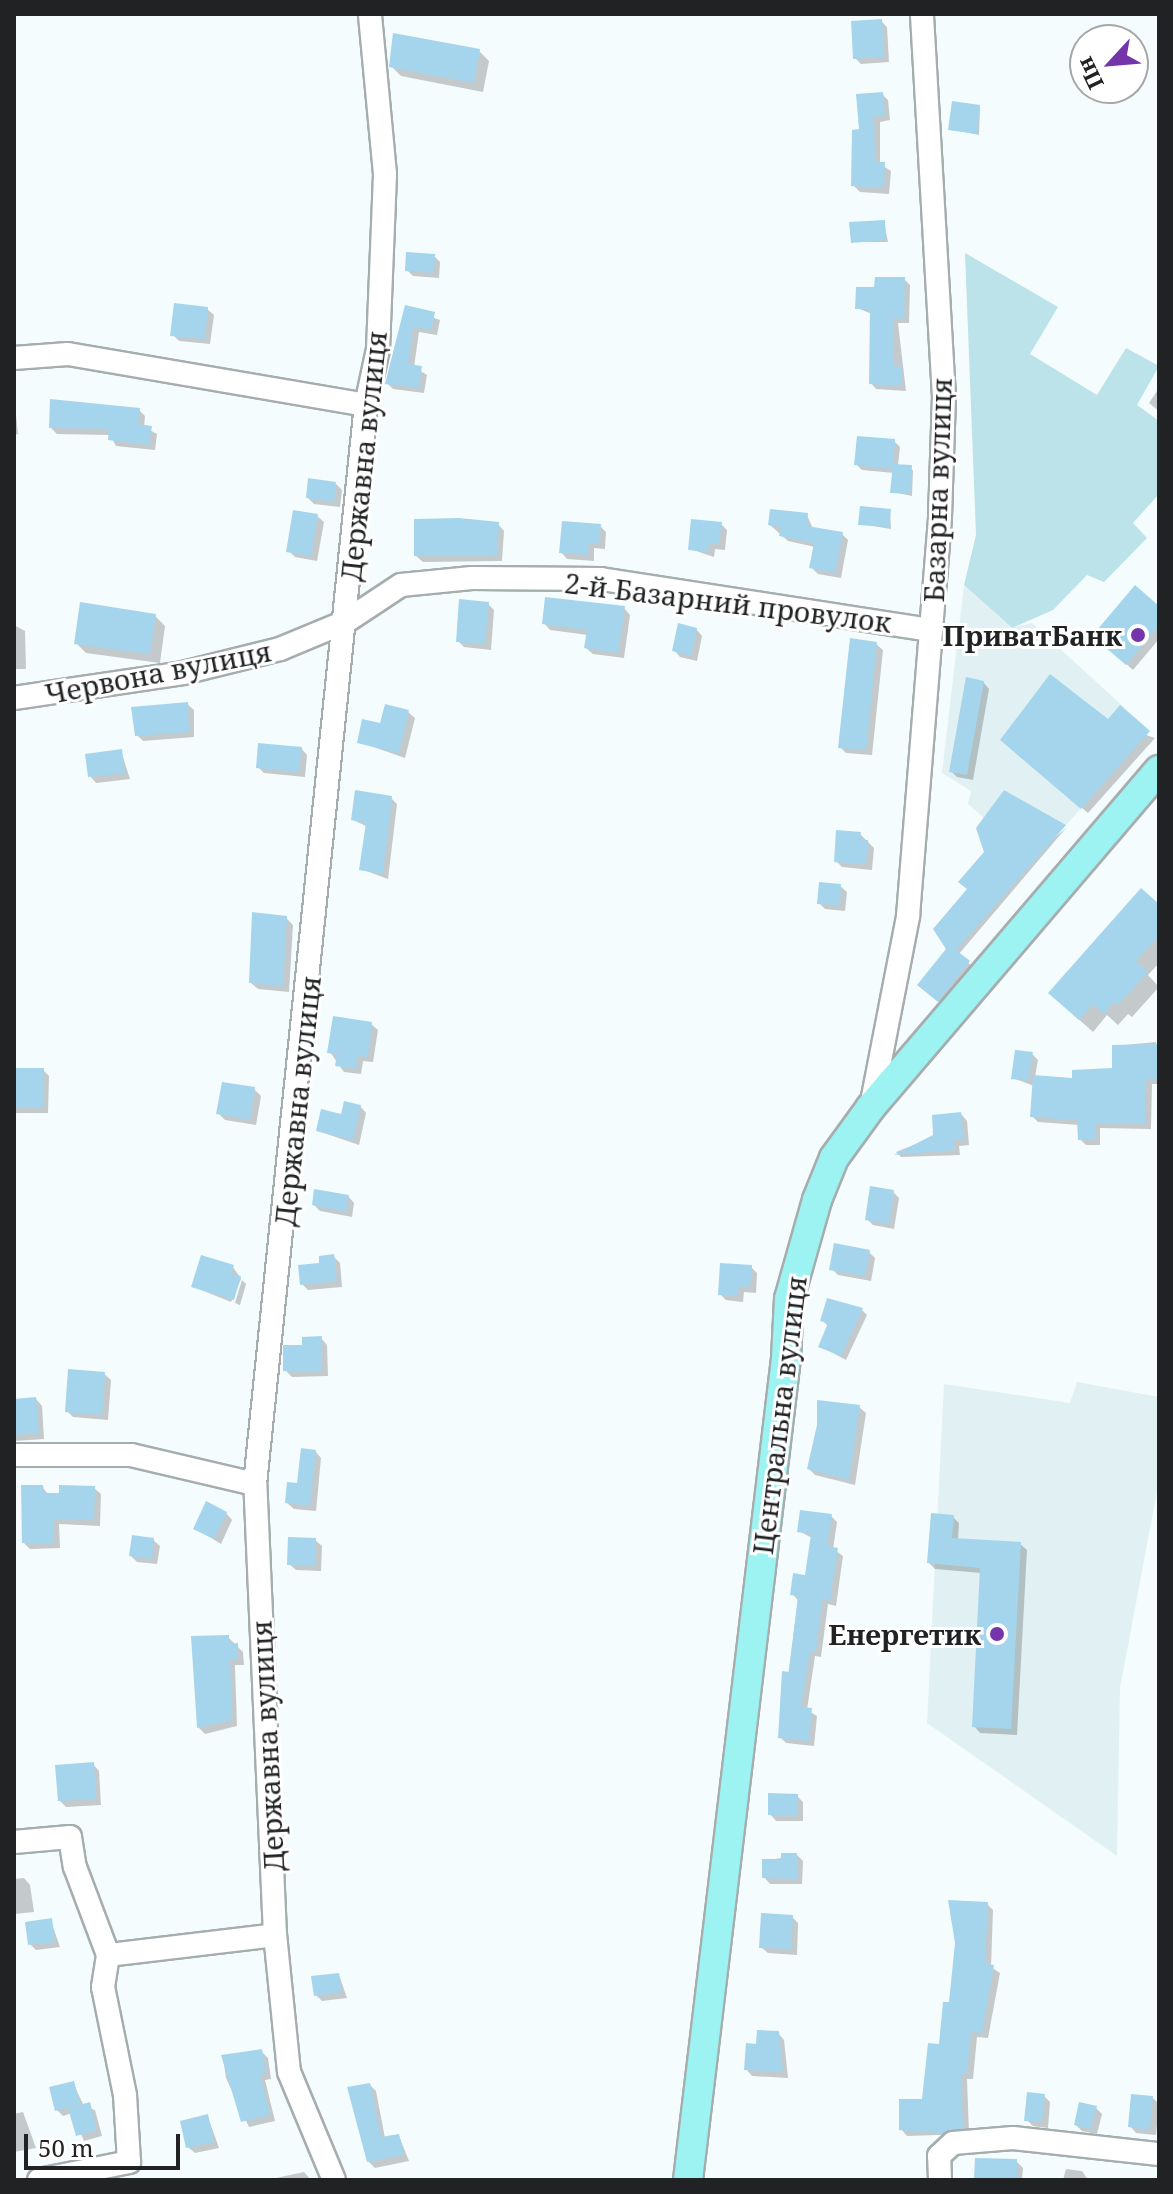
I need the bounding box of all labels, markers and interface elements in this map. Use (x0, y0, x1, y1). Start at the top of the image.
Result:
north arrow (1069, 24, 1149, 104)
text: Пн (1069, 52, 1110, 95)
street label: Державна вулиця (333, 329, 393, 583)
street label: Базарна вулиця (916, 377, 958, 603)
street label: 2-й Базарний провулок (563, 565, 893, 639)
place label: ПриватБанк (943, 618, 1122, 652)
marker: ПриватБанк (1129, 626, 1147, 644)
street label: Червона вулиця (42, 634, 274, 710)
street label: Державна вулиця (267, 974, 327, 1228)
street label: Центральна вулиця (745, 1274, 813, 1556)
place label: Енергетик (828, 1617, 981, 1651)
street label: Державна вулиця (244, 1620, 290, 1872)
marker: Енергетик (988, 1625, 1006, 1643)
scale bar (28, 2118, 184, 2168)
text: 50 m (38, 2131, 94, 2164)

